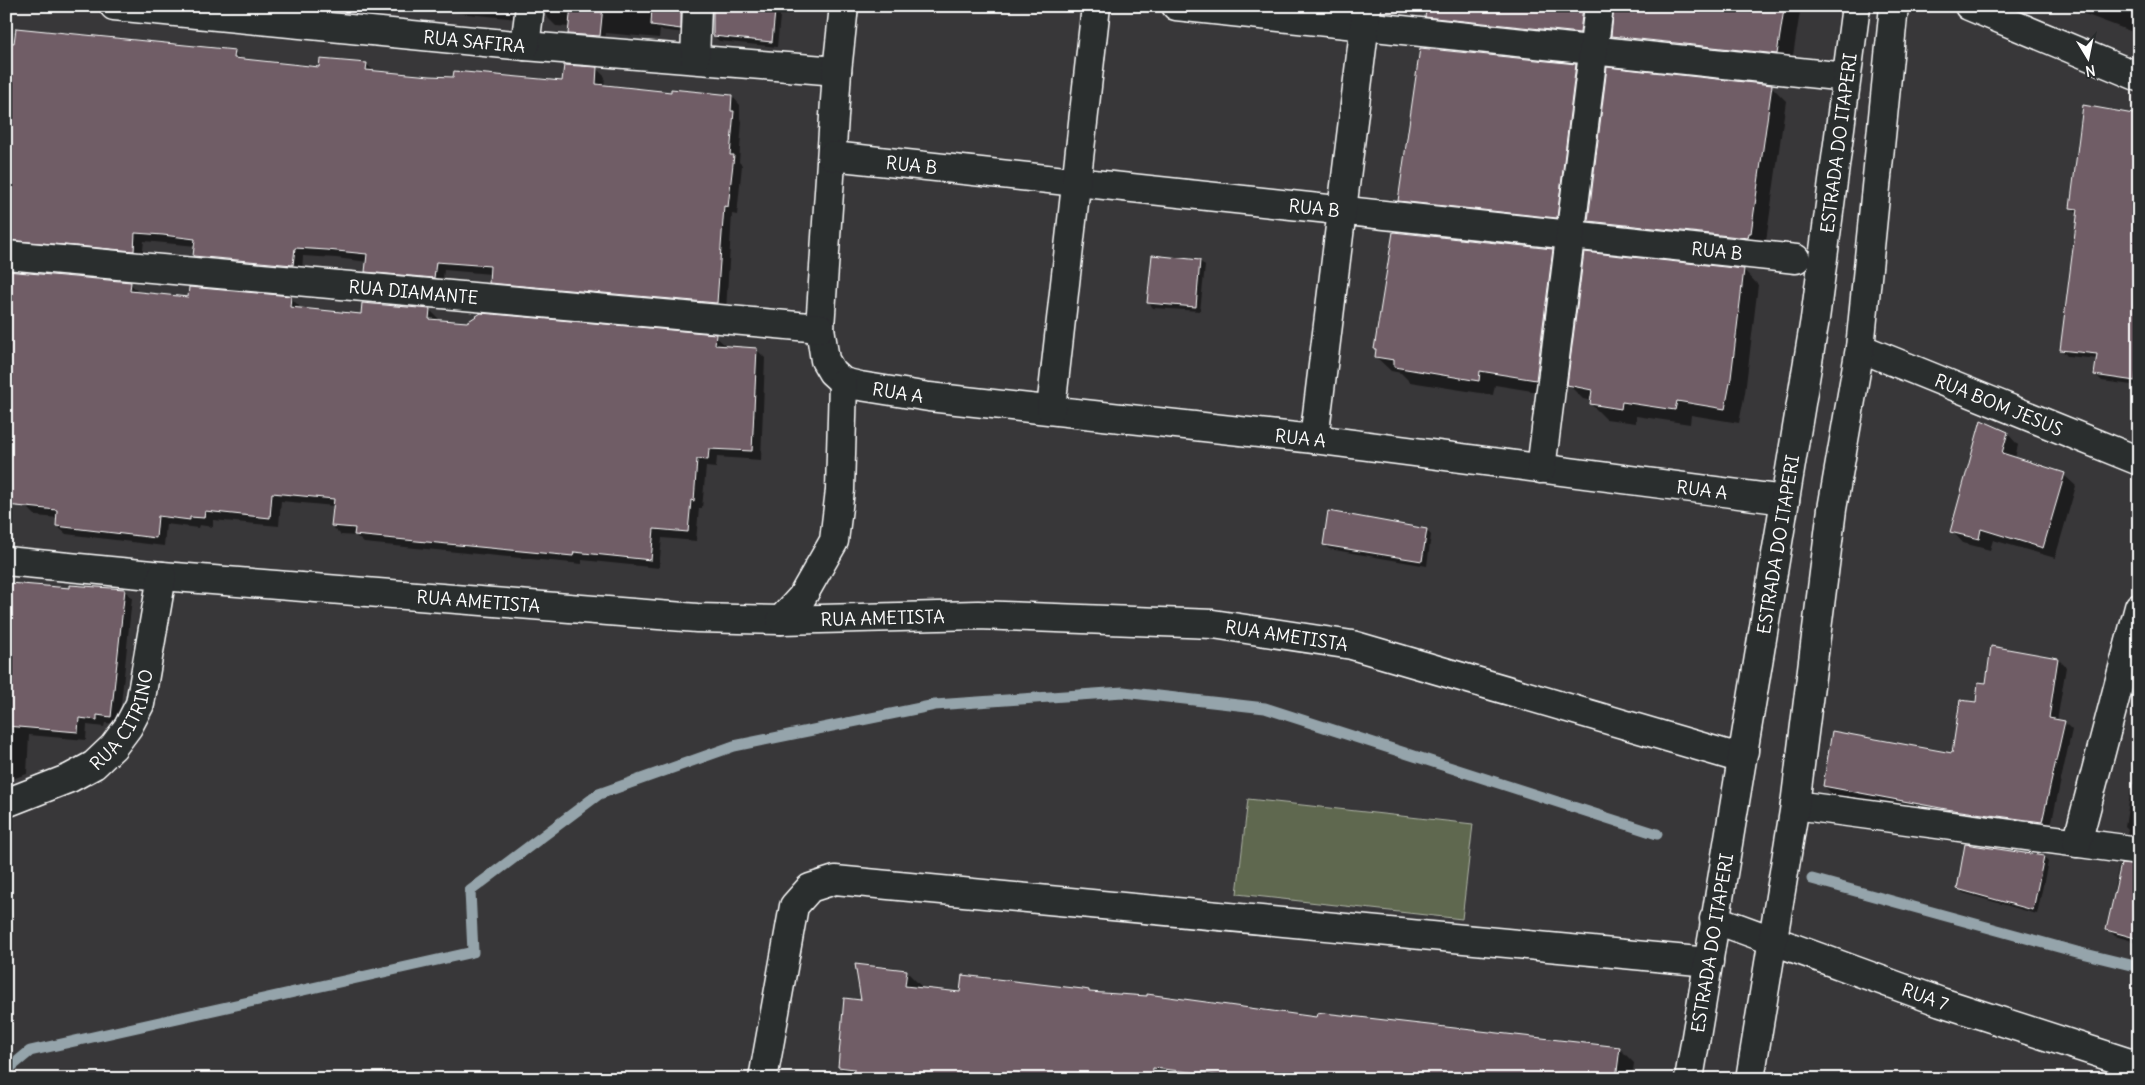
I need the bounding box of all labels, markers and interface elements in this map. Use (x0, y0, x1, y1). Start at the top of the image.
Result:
street label: RUA SAFIRA (422, 25, 526, 57)
north arrow (2062, 32, 2112, 82)
street label: ESTRADA DO ITAPERI (1815, 51, 1861, 234)
text: N (2084, 61, 2097, 81)
street label: RUA B (885, 150, 938, 179)
street label: RUA B (1287, 193, 1341, 222)
street label: RUA B (1690, 236, 1744, 265)
street label: RUA DIAMANTE (348, 274, 479, 309)
street label: RUA BOM JESUS (1931, 368, 2067, 441)
street label: RUA A (871, 377, 925, 407)
street label: RUA A (1274, 423, 1327, 452)
street label: ESTRADA DO ITAPERI (1751, 453, 1804, 636)
street label: RUA A (1675, 475, 1729, 504)
street label: RUA AMETISTA (416, 585, 541, 617)
street label: RUA AMETISTA (820, 604, 945, 630)
street label: RUA AMETISTA (1224, 614, 1350, 656)
street label: RUA CITRINO (84, 667, 157, 775)
street label: ESTRADA DO ITAPERI (1685, 851, 1738, 1034)
street label: RUA 7 (1899, 977, 1952, 1015)

